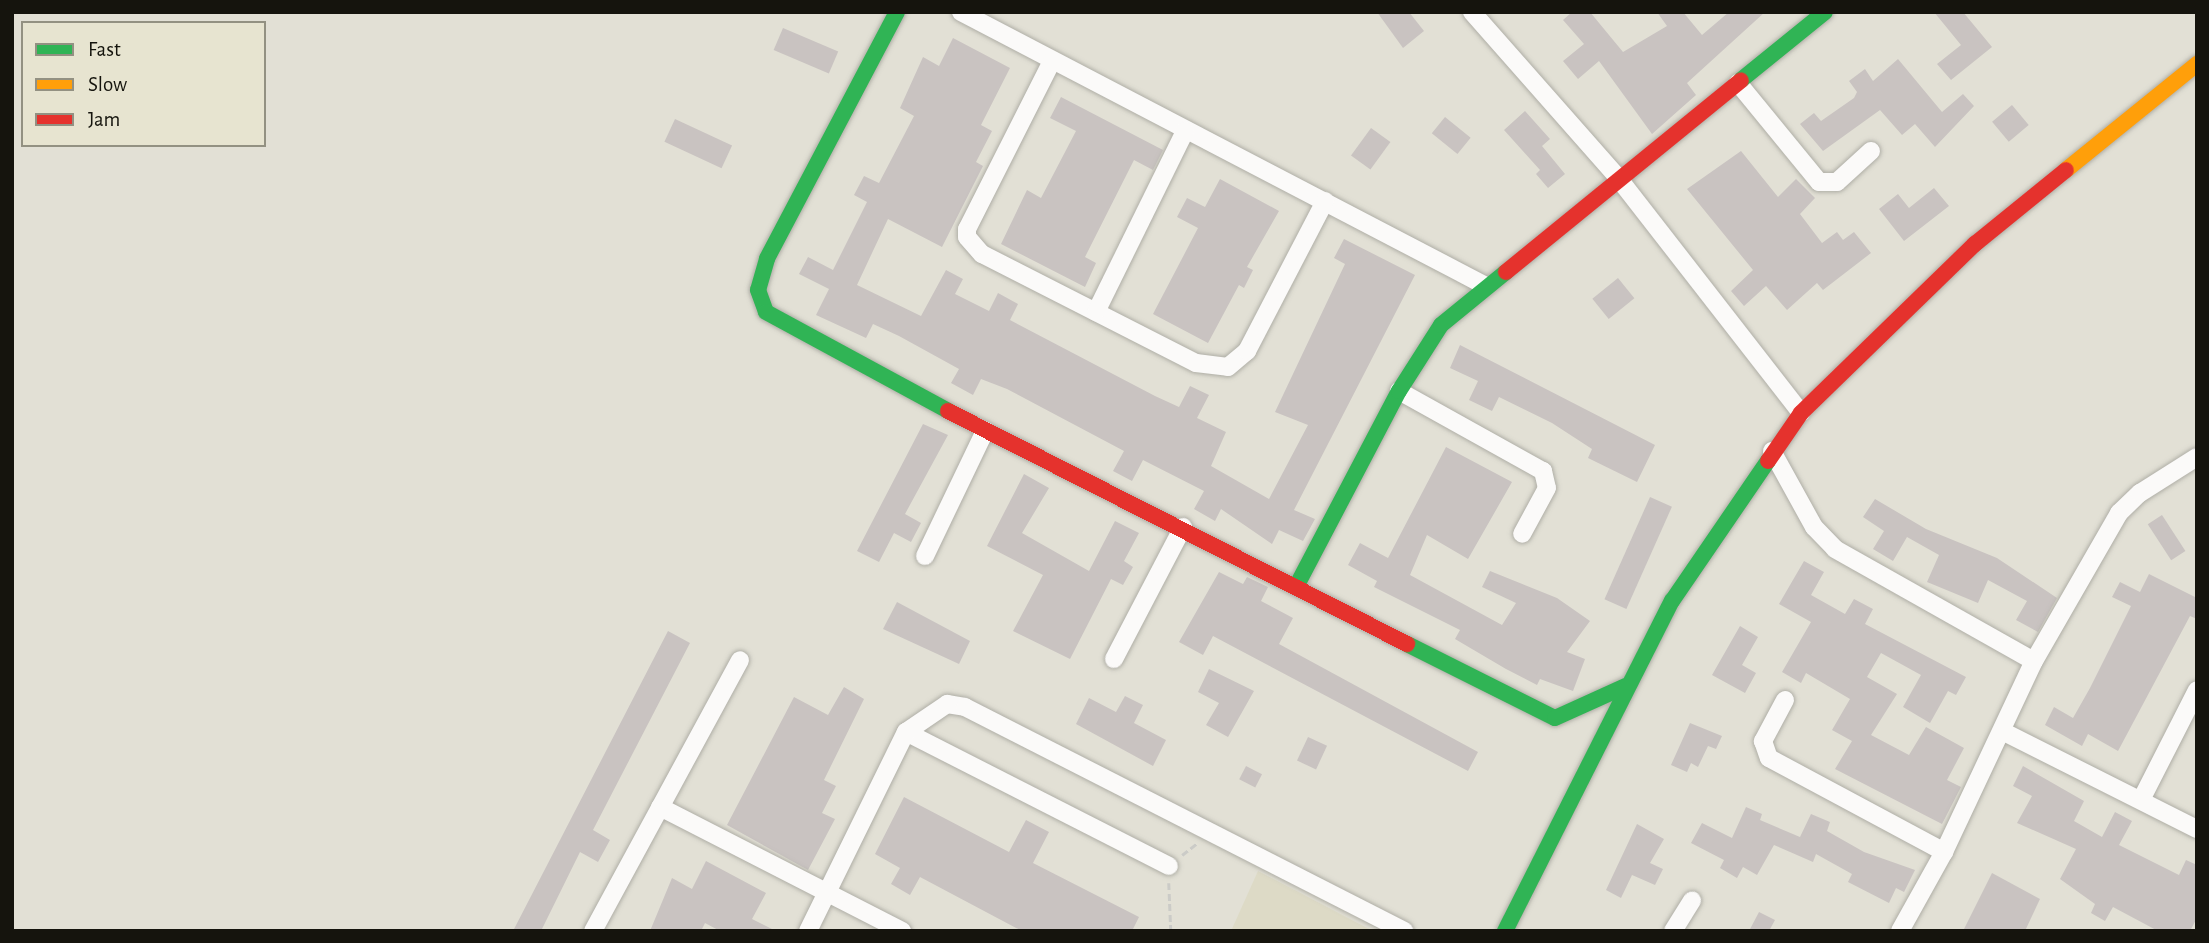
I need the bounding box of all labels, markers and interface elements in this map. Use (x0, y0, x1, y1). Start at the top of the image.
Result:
legend (21, 21, 266, 147)
text: Fast (88, 39, 121, 60)
text: Slow (88, 74, 127, 95)
text: Jam (88, 109, 120, 130)

